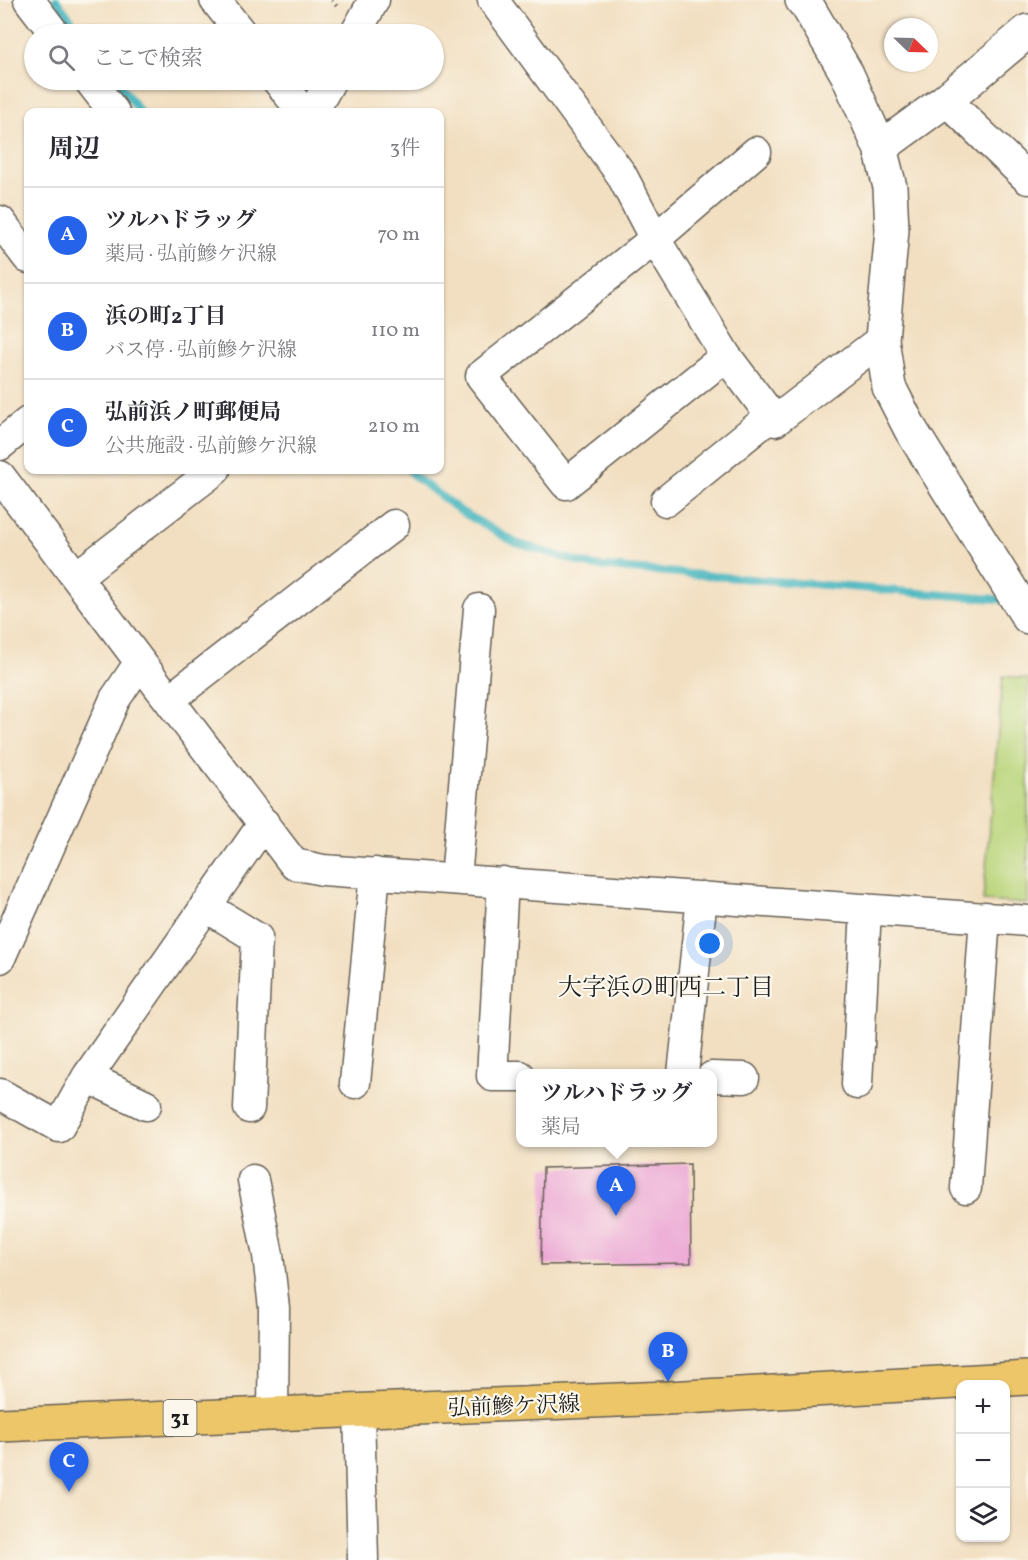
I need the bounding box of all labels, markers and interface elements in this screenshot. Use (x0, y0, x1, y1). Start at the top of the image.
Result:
north arrow (884, 18, 938, 72)
search box (24, 24, 444, 90)
icon: search (45, 41, 78, 74)
text: ここで検索 (93, 44, 203, 75)
text: 周辺 (48, 132, 100, 168)
text: 3件 (390, 135, 420, 163)
text: ツルハドラッグ (105, 206, 257, 237)
text: A (60, 221, 75, 249)
text: 70 m (377, 221, 420, 249)
text: 薬局 · 弘前鰺ケ沢線 (105, 241, 277, 269)
text: 浜の町2丁目 (105, 302, 226, 333)
text: B (61, 317, 74, 345)
text: 110 m (371, 317, 420, 345)
text: バス停 · 弘前鰺ケ沢線 (105, 337, 297, 365)
text: 弘前浜ノ町郵便局 (105, 398, 281, 429)
text: C (61, 413, 74, 441)
text: 210 m (368, 413, 420, 441)
text: 公共施設 · 弘前鰺ケ沢線 (105, 433, 317, 461)
your location (695, 929, 724, 958)
district label: 大字浜の町西二丁目 (558, 972, 774, 1006)
popup (516, 1069, 717, 1147)
text: ツルハドラッグ (541, 1079, 692, 1110)
text: 薬局 (541, 1114, 581, 1142)
pin: A (596, 1166, 636, 1216)
pin: B (648, 1332, 688, 1382)
map controls (956, 1380, 1010, 1542)
button: + (956, 1380, 1010, 1434)
street label: 弘前鰺ケ沢線 (448, 1390, 581, 1425)
road number: 31 (164, 1400, 196, 1436)
button: − (956, 1434, 1010, 1488)
pin: C (50, 1442, 88, 1492)
button: layers (956, 1488, 1010, 1542)

